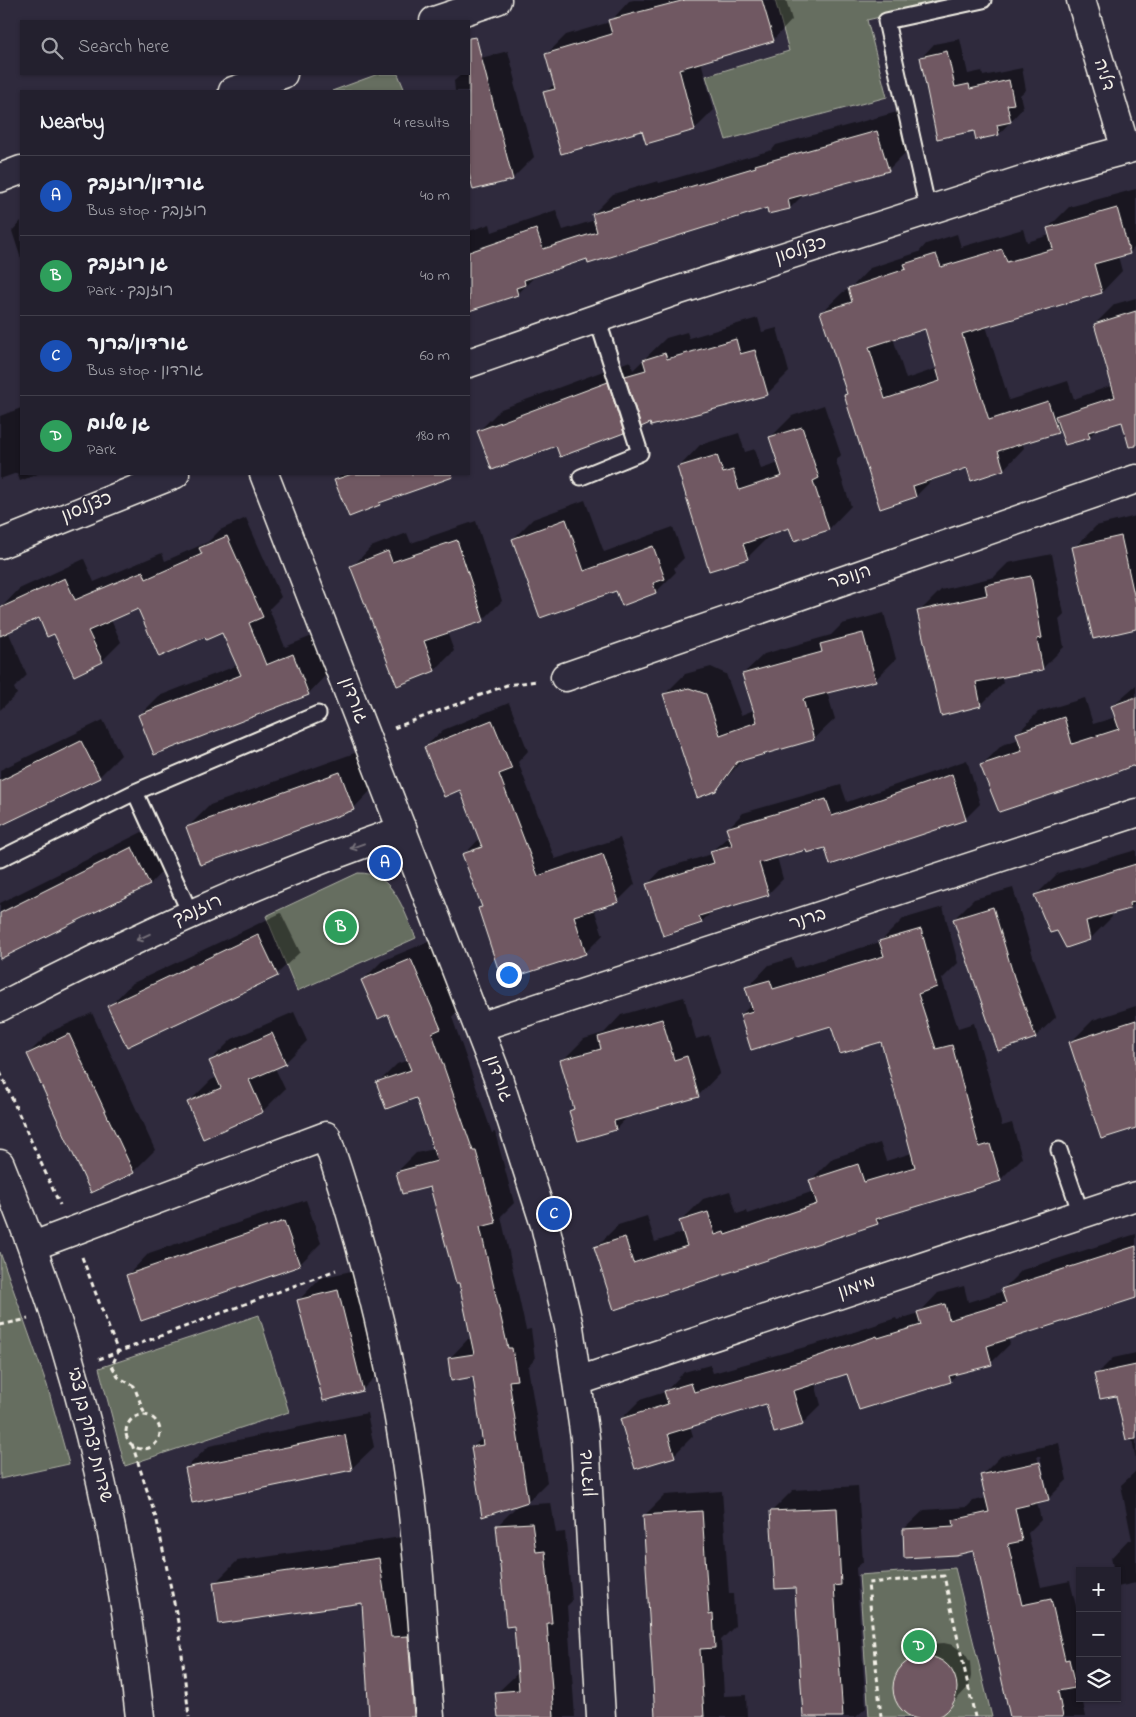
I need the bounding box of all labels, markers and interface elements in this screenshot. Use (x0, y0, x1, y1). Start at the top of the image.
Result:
search box (20, 20, 470, 75)
icon: search (38, 34, 66, 62)
text: Search here (78, 34, 169, 61)
street label: דליה (1086, 56, 1120, 94)
text: Nearby (40, 108, 104, 138)
text: 4 results (394, 111, 450, 135)
text: גורדון/רוזנבך (87, 171, 204, 198)
text: A (51, 184, 61, 208)
text: 40 m (420, 184, 450, 208)
text: Bus stop · רוזנבך (87, 199, 207, 223)
street label: כצנלסון (772, 230, 830, 272)
text: גן רוזנבך (87, 251, 168, 278)
text: B (51, 264, 61, 288)
text: 40 m (420, 264, 450, 288)
text: Park · רוזנבך (87, 279, 173, 303)
text: גורדון/ברנר (87, 331, 188, 358)
text: C (52, 344, 60, 368)
text: 60 m (420, 344, 450, 368)
text: Bus stop · גורדון (87, 359, 204, 383)
text: גן שלום (87, 411, 150, 438)
text: D (50, 424, 62, 448)
text: 180 m (416, 424, 450, 448)
text: Park (87, 438, 116, 462)
street label: כצנלסון (58, 486, 116, 530)
street label: הנופר (825, 559, 875, 597)
street label: גורדון (332, 674, 374, 728)
one-way arrow (349, 842, 365, 851)
pin: A (369, 844, 401, 882)
street label: רוזנבך (169, 889, 227, 933)
street label: ברנר (786, 902, 830, 938)
pin: B (325, 908, 357, 946)
one-way arrow (136, 932, 151, 942)
your location (496, 962, 522, 988)
street label: גורדון (478, 1052, 518, 1106)
pin: C (538, 1195, 570, 1233)
street label: מימון (835, 1270, 879, 1306)
street label: שדרות יצחק בן צבי (60, 1364, 118, 1506)
street label: גורדון (573, 1448, 603, 1498)
map controls (1076, 1567, 1121, 1702)
button: + (1076, 1567, 1121, 1612)
button: − (1076, 1612, 1121, 1657)
pin: D (903, 1627, 935, 1665)
button: layers (1076, 1657, 1121, 1702)

